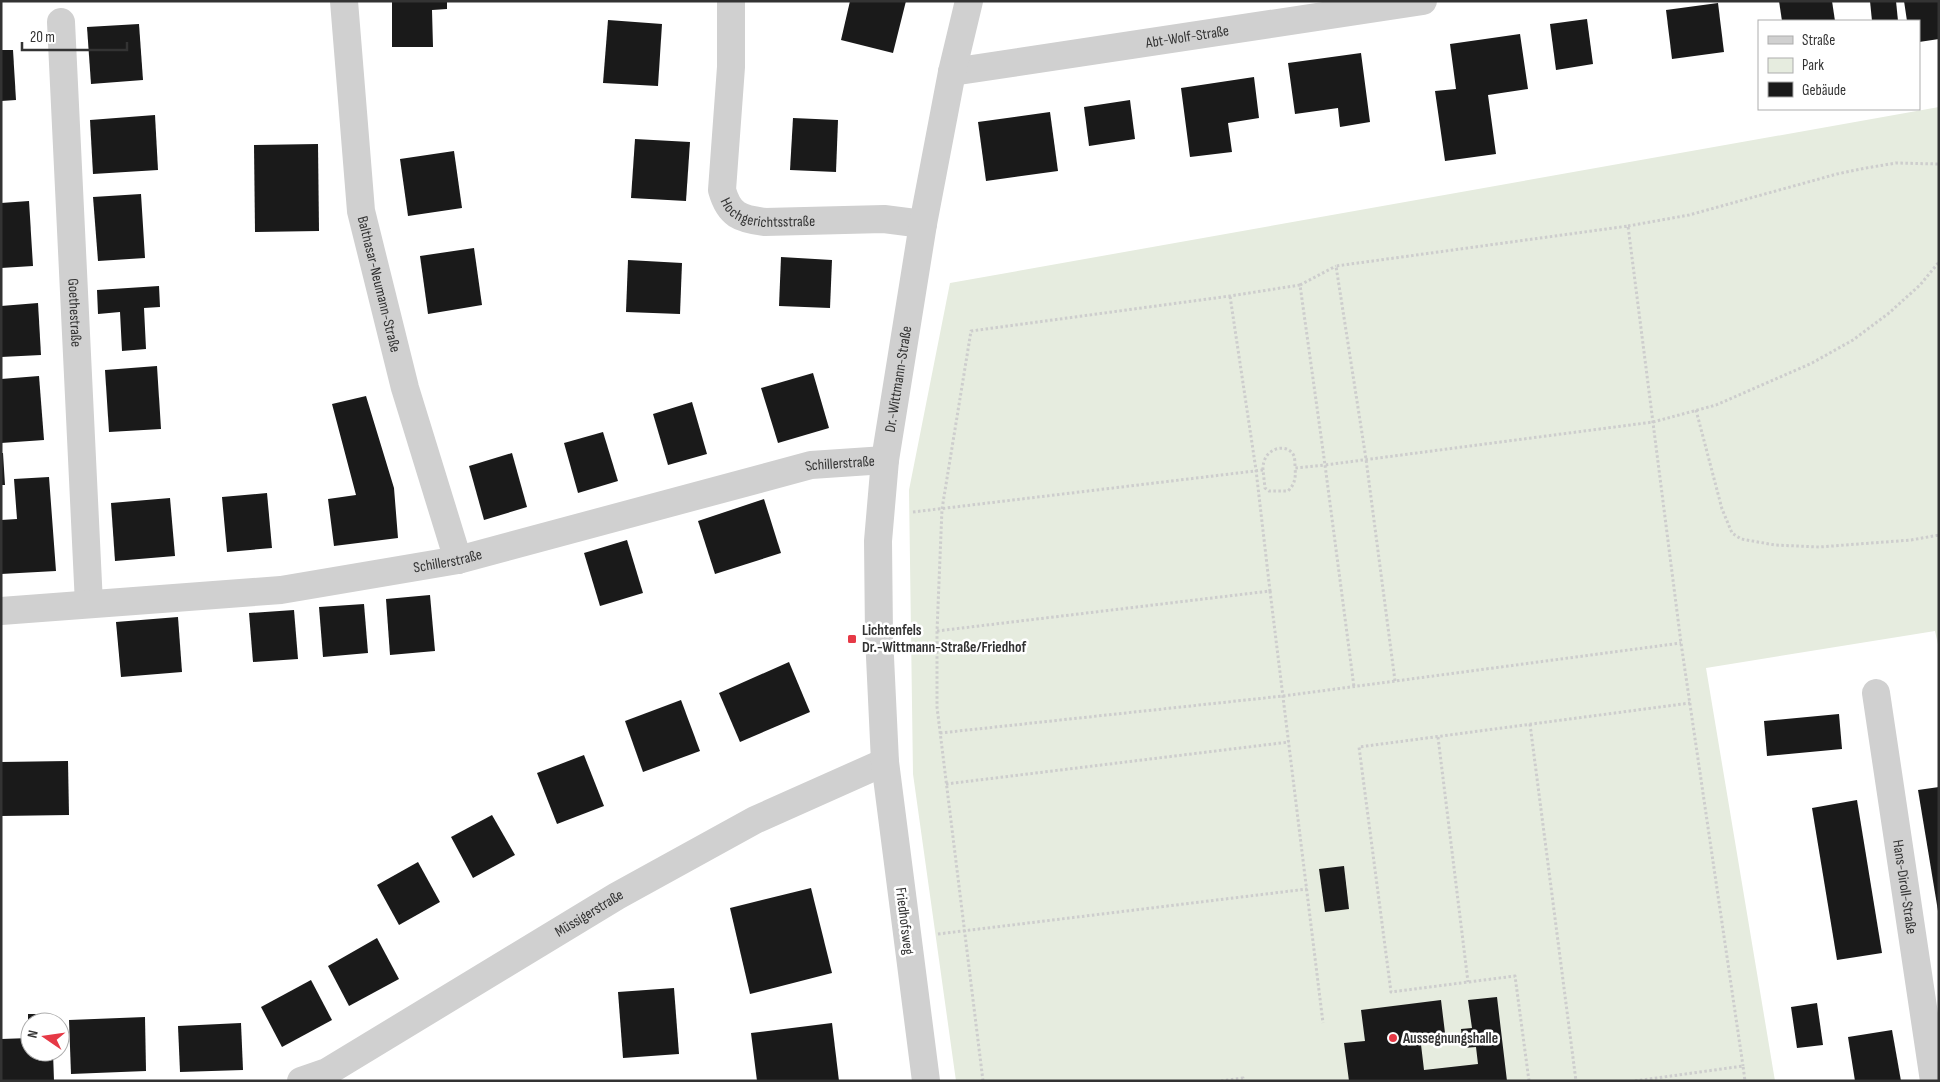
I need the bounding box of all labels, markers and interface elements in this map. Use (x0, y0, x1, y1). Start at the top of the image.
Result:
scale bar (22, 20, 128, 52)
legend (1758, 20, 1920, 110)
street label: Abt-Wolf-Straße (1144, 21, 1230, 53)
text: 20 m (30, 28, 55, 47)
text: Straße (1802, 31, 1835, 50)
text: Park (1802, 56, 1824, 75)
text: Gebäude (1802, 81, 1846, 100)
street label: Hochgerichtsstraße (716, 195, 815, 232)
street label: Balthasar-Neumann-Straße (353, 214, 405, 354)
street label: Goethestraße (63, 278, 86, 348)
street label: Dr.-Wittmann-Straße (881, 325, 916, 434)
street label: Schillerstraße (803, 452, 875, 476)
street label: Schillerstraße (412, 545, 484, 577)
place label: Lichtenfels Dr.-Wittmann-Straße/Friedhof (862, 621, 1026, 657)
marker: Lichtenfels Dr.-Wittmann-Straße/Friedhof (846, 633, 858, 645)
street label: Hans-Diroll-Straße (1888, 838, 1921, 936)
street label: Müssigerstraße (551, 885, 627, 941)
street label: Friedhofsweg (891, 886, 918, 956)
north arrow (20, 1012, 70, 1062)
text: N (24, 1029, 42, 1040)
place label: Aussegnungshalle (1402, 1029, 1498, 1048)
marker: Aussegnungshalle (1387, 1032, 1399, 1044)

